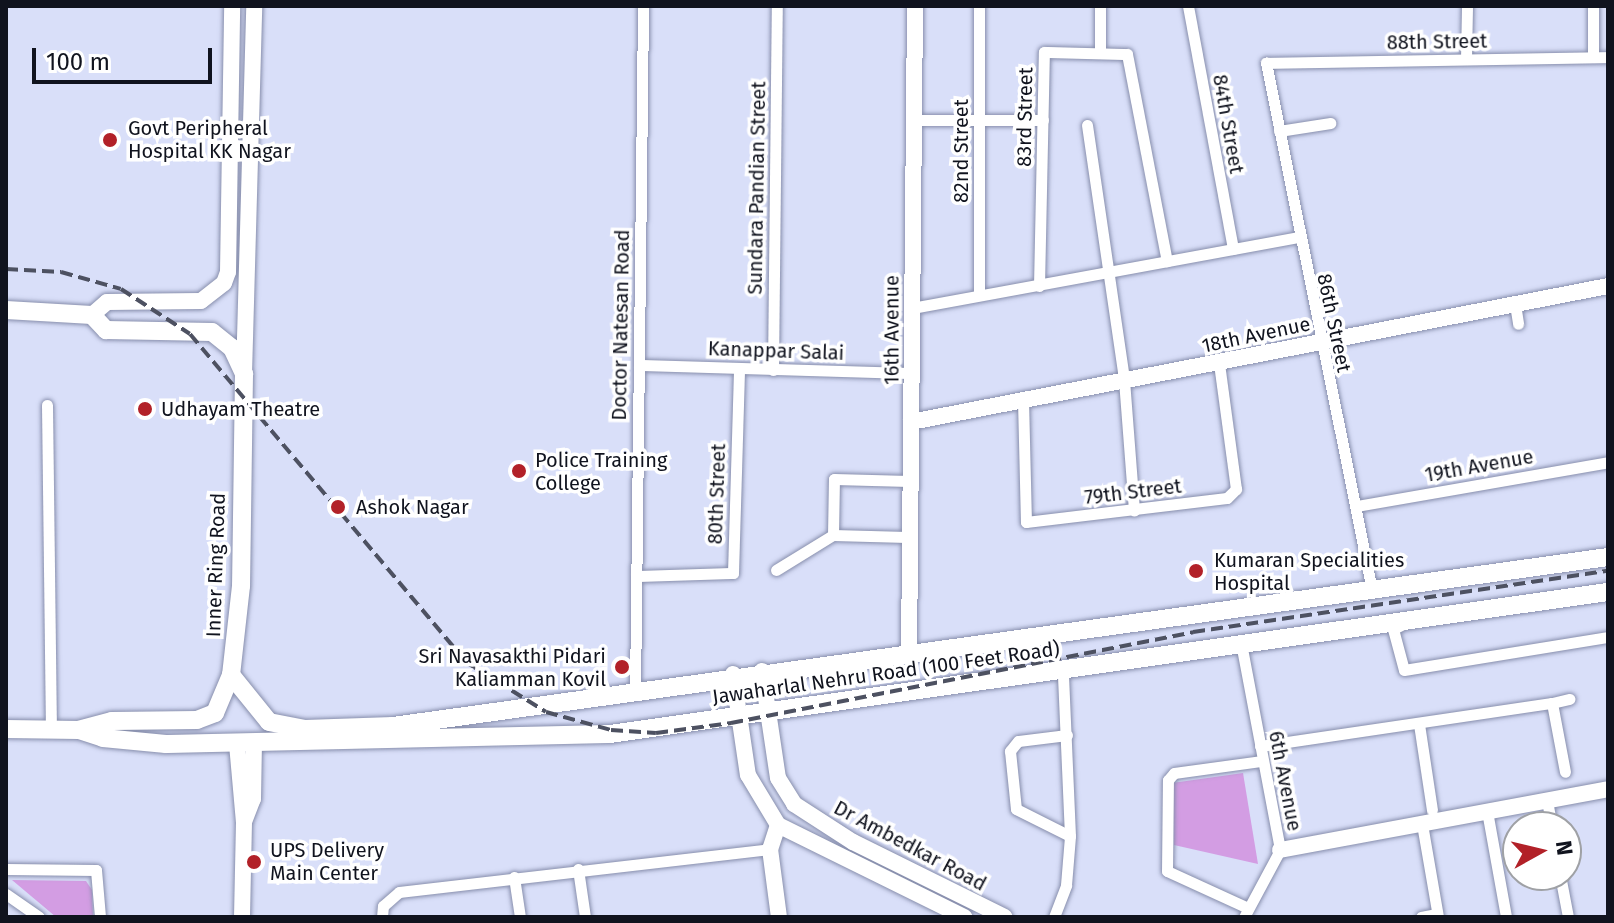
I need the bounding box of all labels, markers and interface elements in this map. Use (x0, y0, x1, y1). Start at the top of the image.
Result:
street label: 88th Street (1387, 29, 1487, 55)
scale bar (36, 32, 216, 82)
text: 100 m (46, 48, 110, 76)
street label: 83rd Street (1012, 67, 1038, 167)
street label: 84th Street (1207, 73, 1249, 175)
street label: Sundara Pandian Street (743, 81, 771, 295)
street label: 82nd Street (949, 99, 973, 203)
place label: Govt Peripheral Hospital KK Nagar (128, 116, 291, 163)
marker: Govt Peripheral Hospital KK Nagar (99, 129, 121, 151)
street label: Doctor Natesan Road (607, 229, 635, 421)
street label: 86th Street (1312, 272, 1356, 374)
street label: 16th Avenue (880, 275, 904, 385)
street label: 18th Avenue (1200, 312, 1312, 358)
street label: Kanappar Salai (707, 337, 845, 365)
place label: Udhayam Theatre (161, 397, 320, 421)
marker: Udhayam Theatre (136, 400, 154, 418)
street label: 80th Street (703, 443, 731, 545)
street label: 19th Avenue (1423, 445, 1535, 487)
place label: Police Training College (535, 448, 667, 495)
marker: Police Training College (510, 462, 528, 480)
street label: 79th Street (1083, 474, 1183, 510)
street label: Inner Ring Road (201, 492, 231, 638)
place label: Ashok Nagar (356, 495, 469, 519)
marker: Ashok Nagar (327, 496, 349, 518)
place label: Kumaran Specialities Hospital (1214, 548, 1404, 595)
marker: Kumaran Specialities Hospital (1185, 560, 1207, 582)
street label: Jawaharlal Nehru Road (100 Feet Road) (711, 637, 1061, 709)
place label: Sri Navasakthi Pidari Kaliamman Kovil (418, 644, 606, 691)
marker: Sri Navasakthi Pidari Kaliamman Kovil (613, 658, 631, 676)
street label: 6th Avenue (1264, 729, 1306, 833)
street label: Dr Ambedkar Road (830, 796, 990, 896)
north arrow (1502, 811, 1582, 891)
place label: UPS Delivery Main Center (270, 838, 384, 885)
text: N (1550, 839, 1579, 857)
marker: UPS Delivery Main Center (245, 853, 263, 871)

